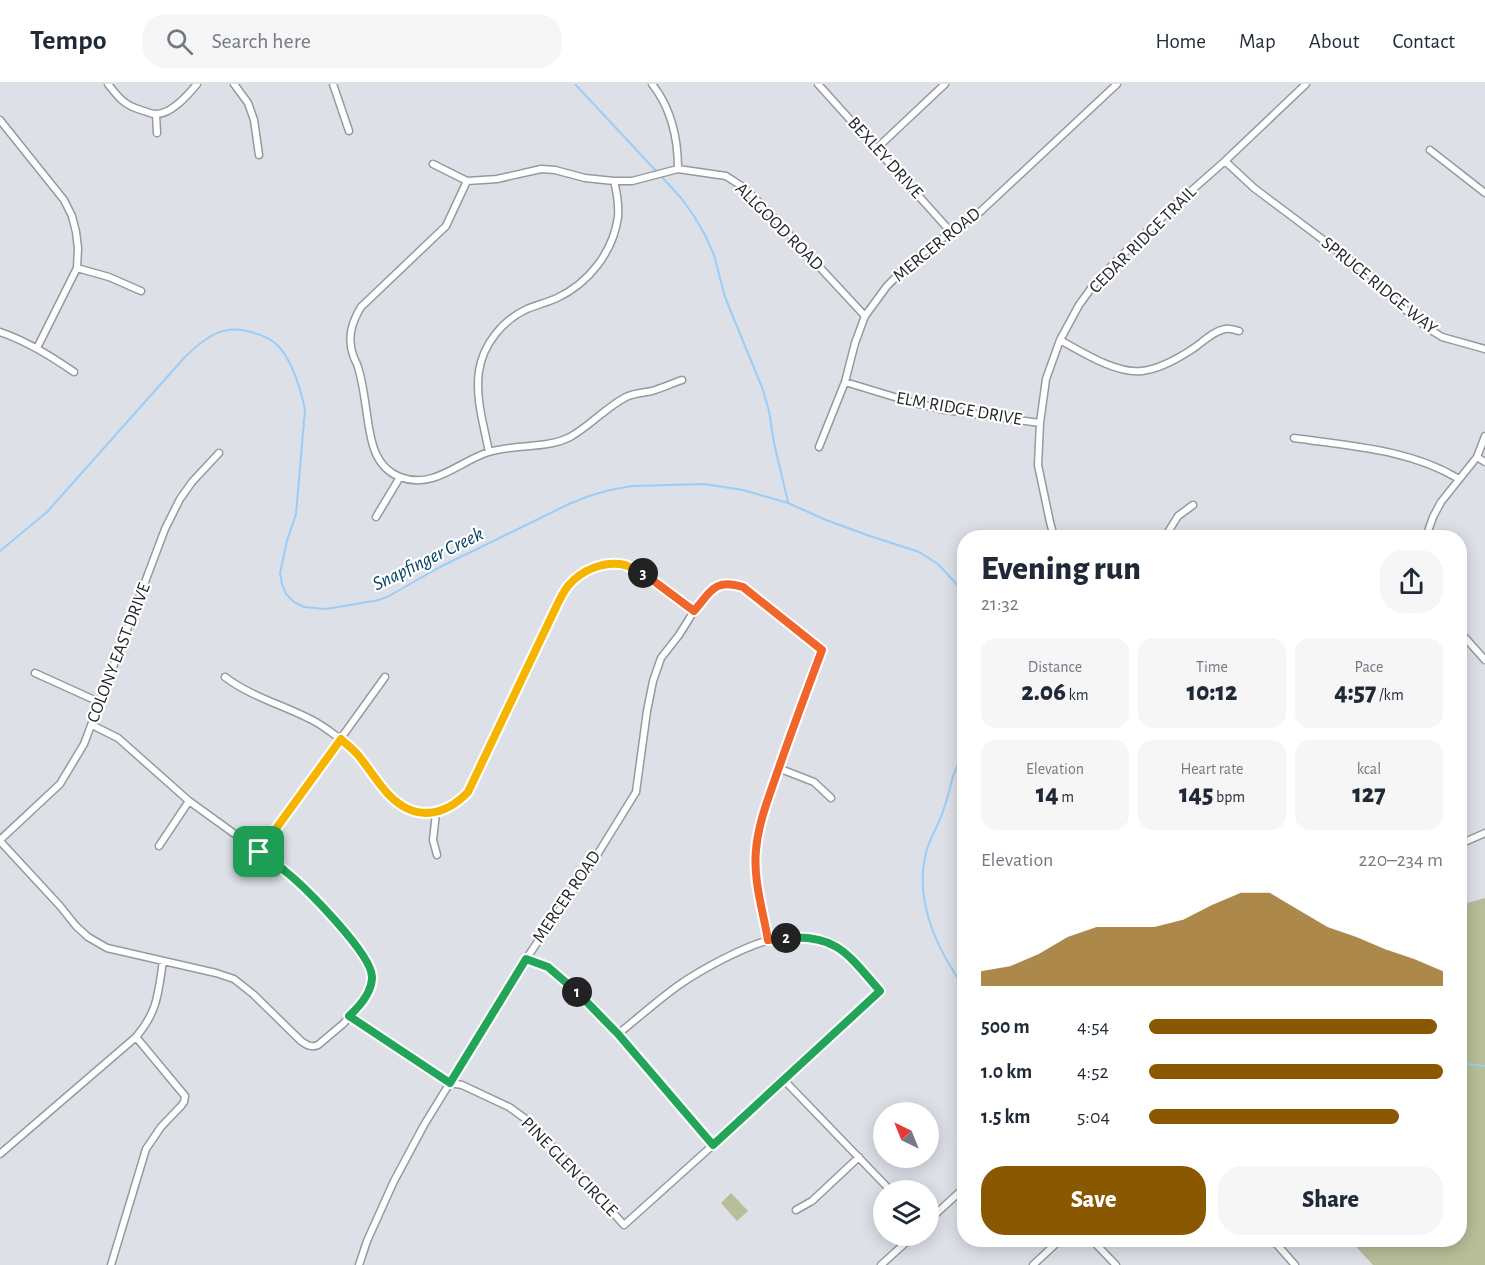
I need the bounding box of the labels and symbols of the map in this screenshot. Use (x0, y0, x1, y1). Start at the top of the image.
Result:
street label: BEXLEY DRIVE (844, 114, 926, 202)
street label: ALLGOOD ROAD (732, 180, 826, 274)
street label: CEDAR RIDGE TRAIL (1086, 183, 1200, 297)
street label: MERCER ROAD (890, 204, 984, 286)
street label: SPRUCE RIDGE WAY (1318, 234, 1441, 338)
street label: ELM RIDGE DRIVE (895, 389, 1024, 429)
water label: Snapfinger Creek (369, 524, 487, 594)
pin: 3 (628, 558, 658, 588)
street label: COLONY EAST DRIVE (84, 580, 154, 725)
pin (233, 826, 284, 877)
street label: MERCER ROAD (530, 848, 604, 946)
pin: 2 (771, 923, 801, 953)
pin: 1 (562, 977, 592, 1007)
north arrow (873, 1102, 939, 1168)
street label: PINE GLEN CIRCLE (517, 1114, 621, 1220)

